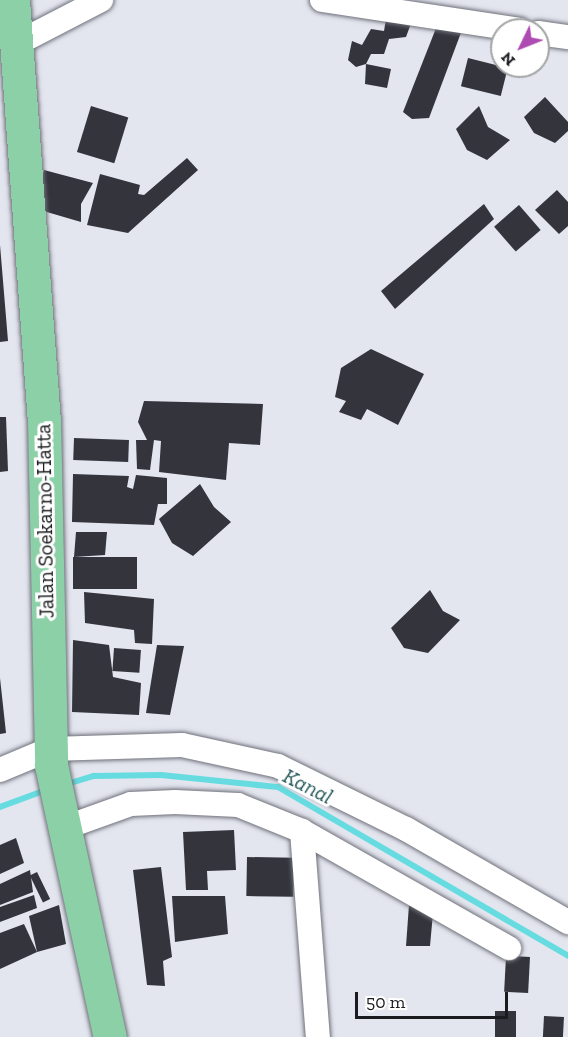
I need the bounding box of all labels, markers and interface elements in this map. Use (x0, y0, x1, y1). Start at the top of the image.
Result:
north arrow (490, 18, 550, 78)
text: N (497, 48, 519, 70)
street label: Jalan Soekarno-Hatta (31, 424, 59, 618)
water label: Kanal (279, 762, 337, 810)
scale bar (358, 980, 511, 1018)
text: 50 m (366, 991, 405, 1013)

